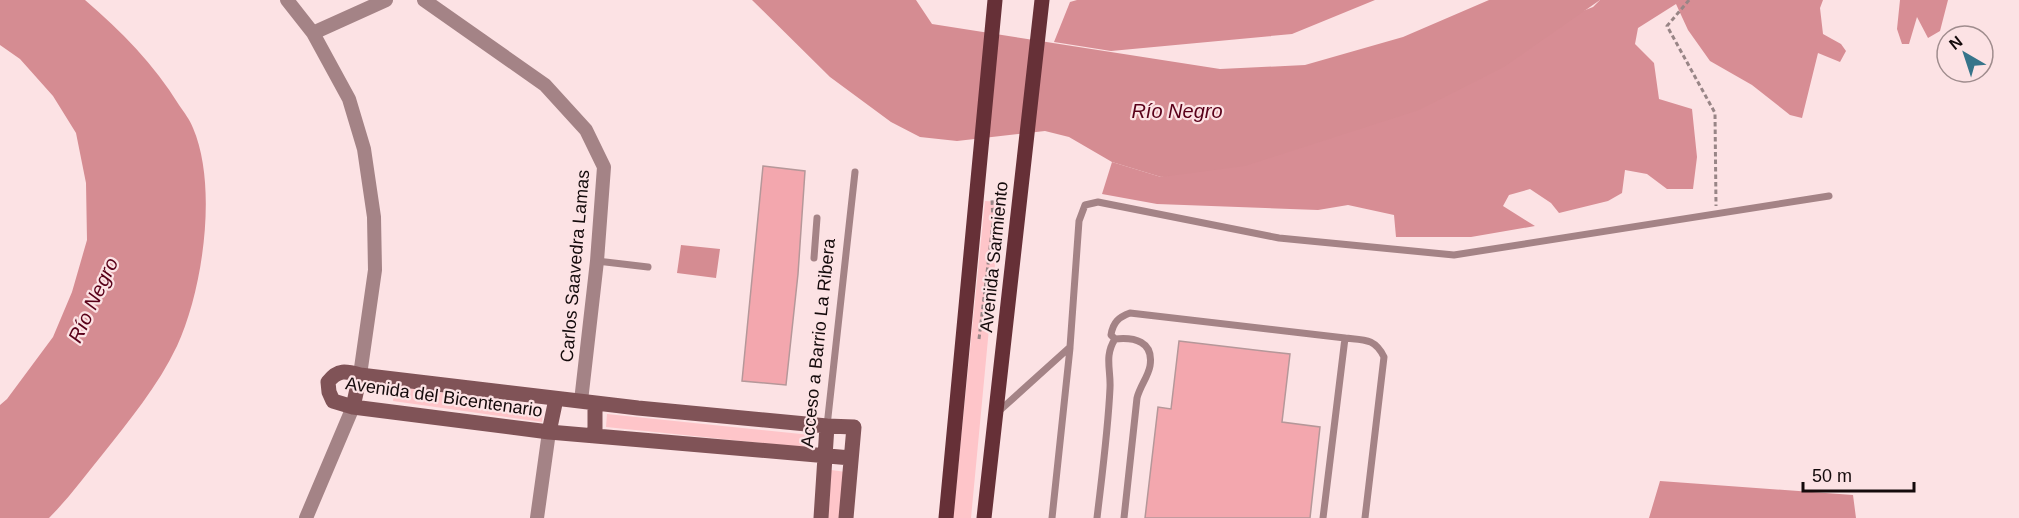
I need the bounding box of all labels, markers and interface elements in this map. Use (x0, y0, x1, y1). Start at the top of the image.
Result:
north arrow (1935, 24, 1995, 84)
text: N (1946, 32, 1966, 53)
water label: Río Negro (1131, 100, 1223, 122)
street label: Carlos Saavedra Lamas (557, 169, 593, 363)
street label: Avenida Sarmiento (976, 180, 1012, 334)
street label: Acceso a Barrio La Ribera (797, 236, 839, 449)
water label: Río Negro (64, 254, 122, 346)
street label: Avenida del Bicentenario (344, 373, 544, 421)
scale bar (1803, 455, 1914, 493)
text: 50 m (1812, 466, 1852, 486)

